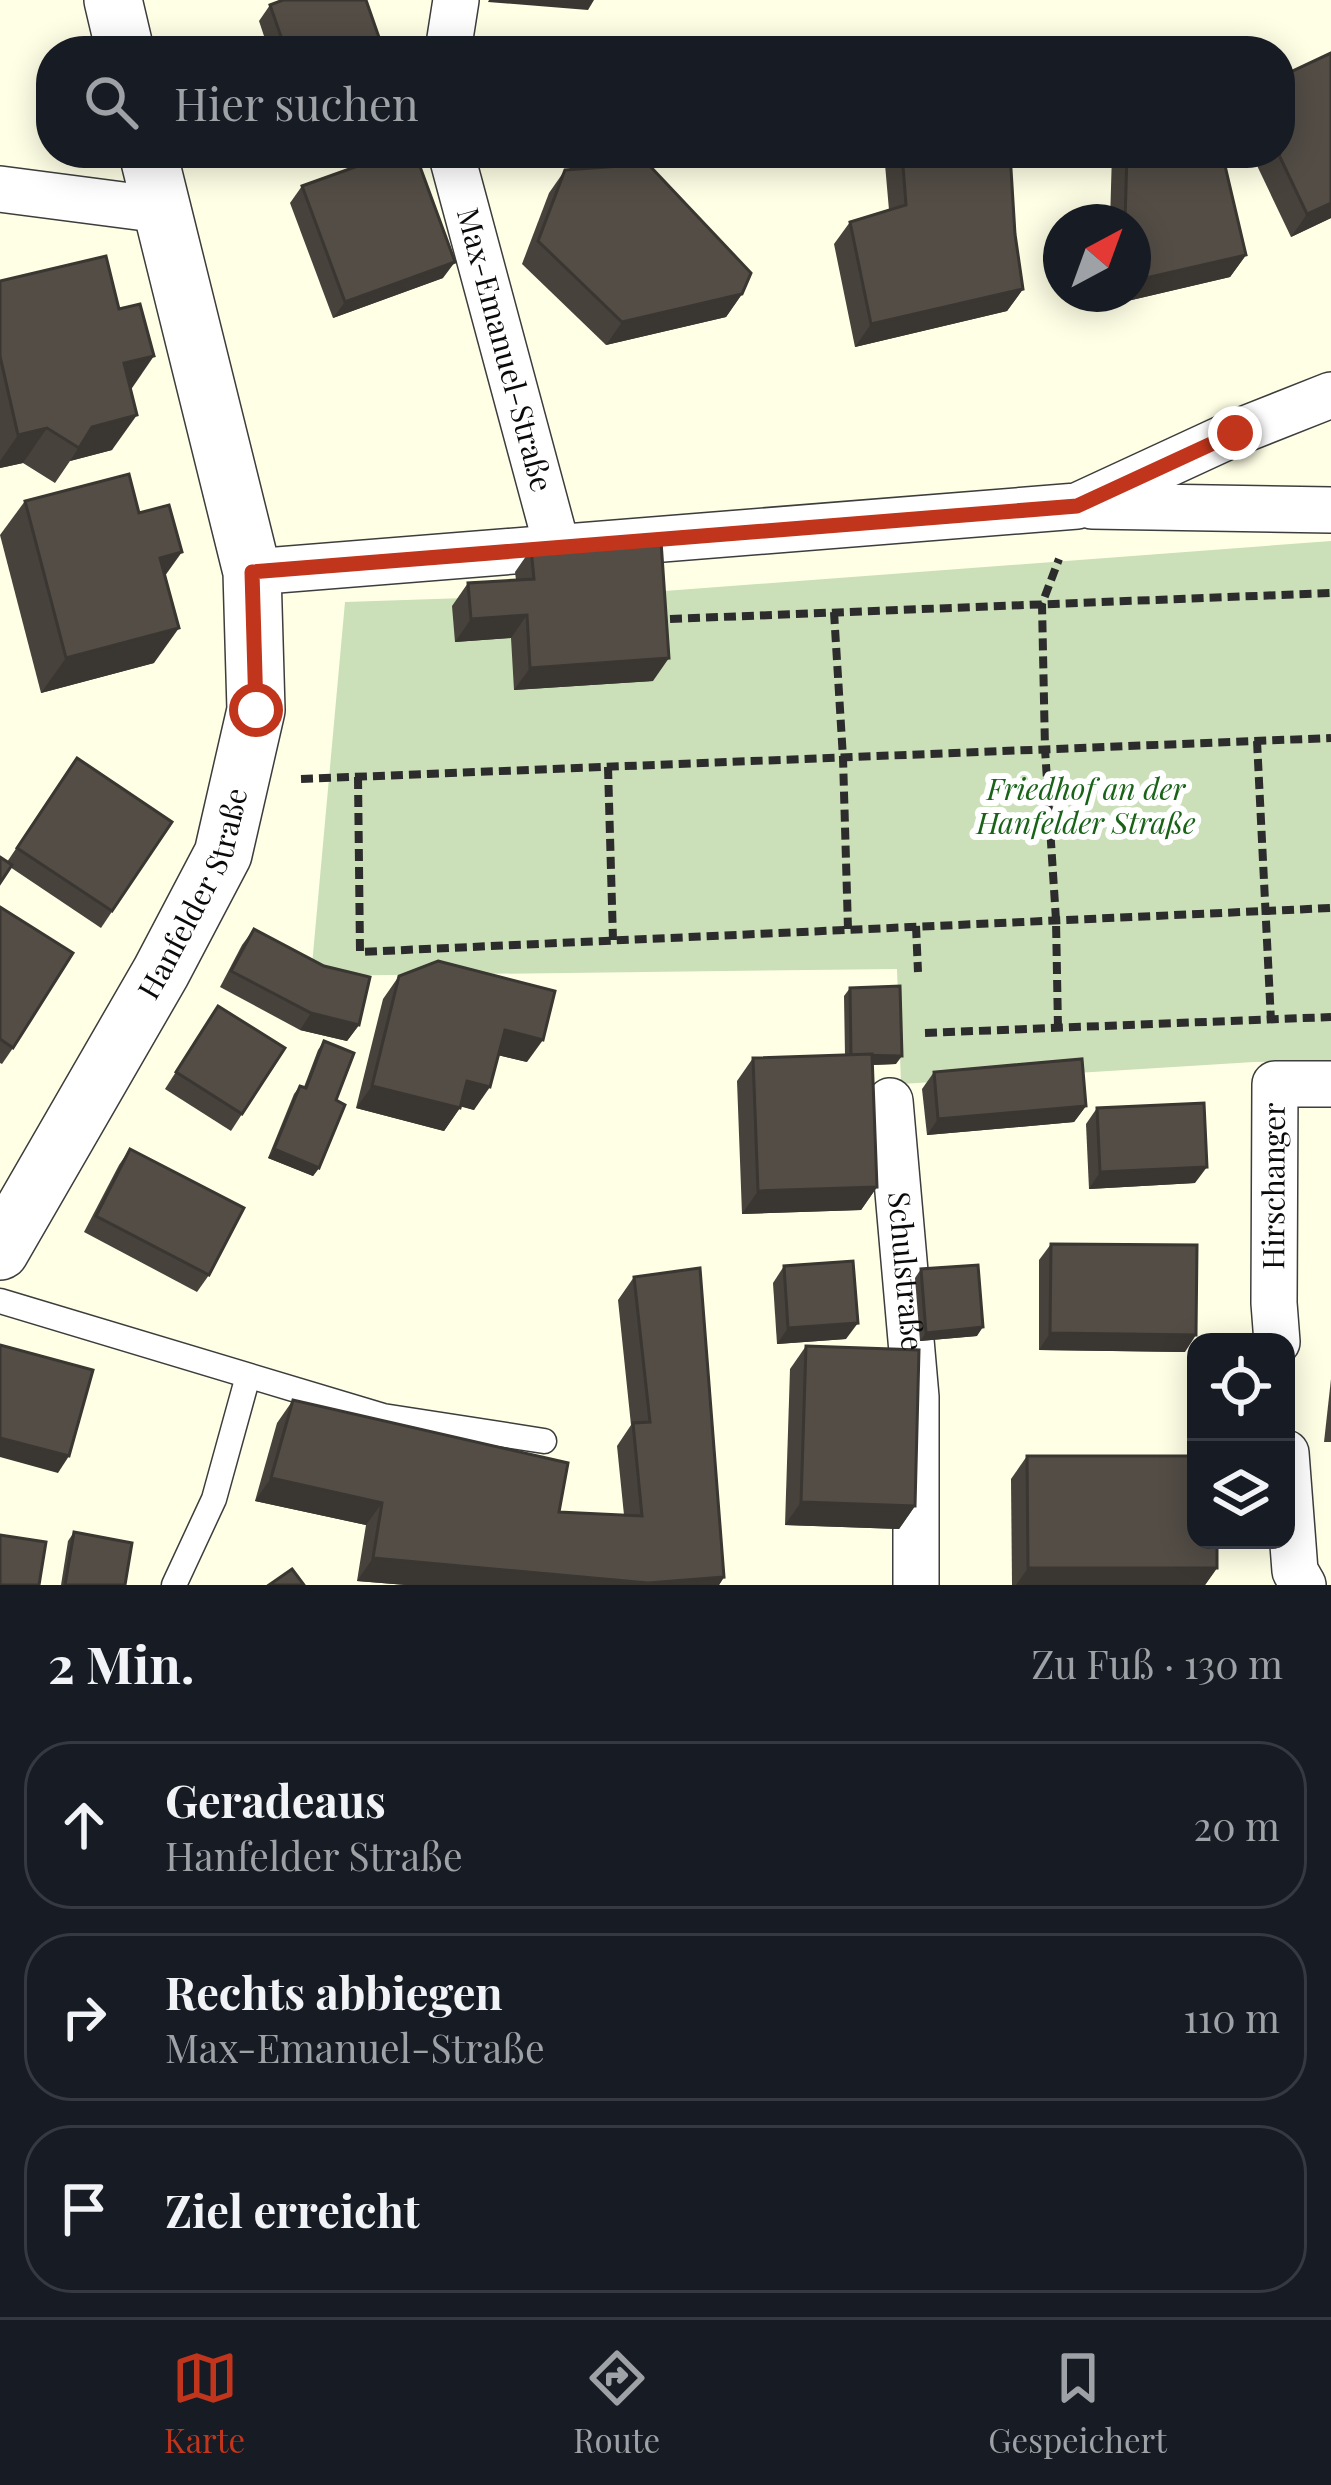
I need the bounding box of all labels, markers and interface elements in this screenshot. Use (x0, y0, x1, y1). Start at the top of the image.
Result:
search box (36, 36, 1295, 168)
icon: search (78, 69, 144, 135)
text: Hier suchen (174, 72, 419, 132)
street label: Max-Emanuel-Straße (449, 203, 563, 496)
north arrow (1043, 204, 1151, 312)
route end (1208, 406, 1262, 460)
route start (229, 683, 283, 737)
park label: Friedhof an der Hanfelder Straße (975, 768, 1196, 842)
street label: Hanfelder Straße (128, 784, 256, 1006)
street label: Hirschanger (1252, 1102, 1293, 1270)
street label: Schulstraße (880, 1190, 934, 1352)
map controls (1187, 1333, 1295, 1549)
button: locate (1187, 1333, 1295, 1441)
button: layers (1187, 1441, 1295, 1549)
text: 2 Min. (48, 1629, 194, 1697)
text: Zu Fuß · 130 m (1031, 1637, 1283, 1689)
text: Geradeaus (165, 1769, 386, 1829)
icon: ahead (51, 1792, 117, 1858)
text: 20 m (1194, 1799, 1280, 1851)
text: Hanfelder Straße (165, 1829, 463, 1881)
text: Rechts abbiegen (165, 1961, 503, 2021)
icon: right (51, 1984, 117, 2050)
text: 110 m (1183, 1991, 1280, 2043)
text: Max-Emanuel-Straße (165, 2021, 545, 2073)
icon: arrive (51, 2176, 117, 2242)
text: Ziel erreicht (165, 2179, 420, 2239)
tab: Karte (164, 2345, 245, 2461)
tab: Route (573, 2345, 660, 2461)
tab: Gespeichert (988, 2345, 1167, 2461)

